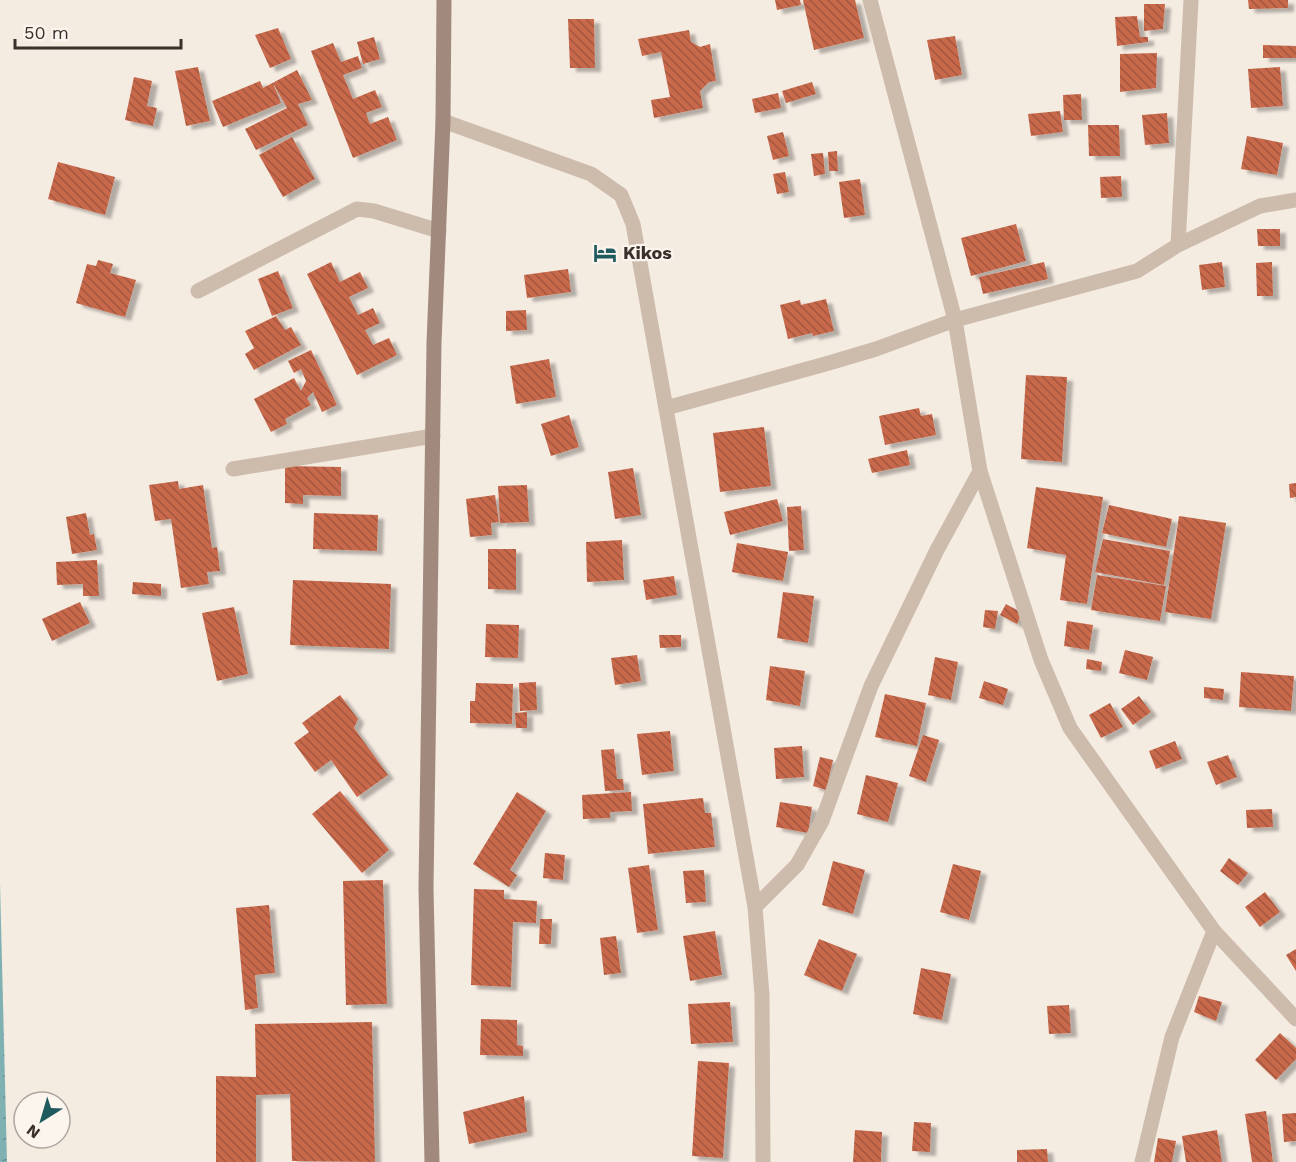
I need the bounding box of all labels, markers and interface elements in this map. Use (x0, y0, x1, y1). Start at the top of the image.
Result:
scale bar (15, 12, 182, 50)
text: 50 m (24, 22, 69, 43)
hotel icon: Kikos (592, 240, 618, 266)
place label: Kikos (623, 242, 672, 263)
north arrow (12, 1090, 72, 1150)
text: N (23, 1120, 44, 1143)

